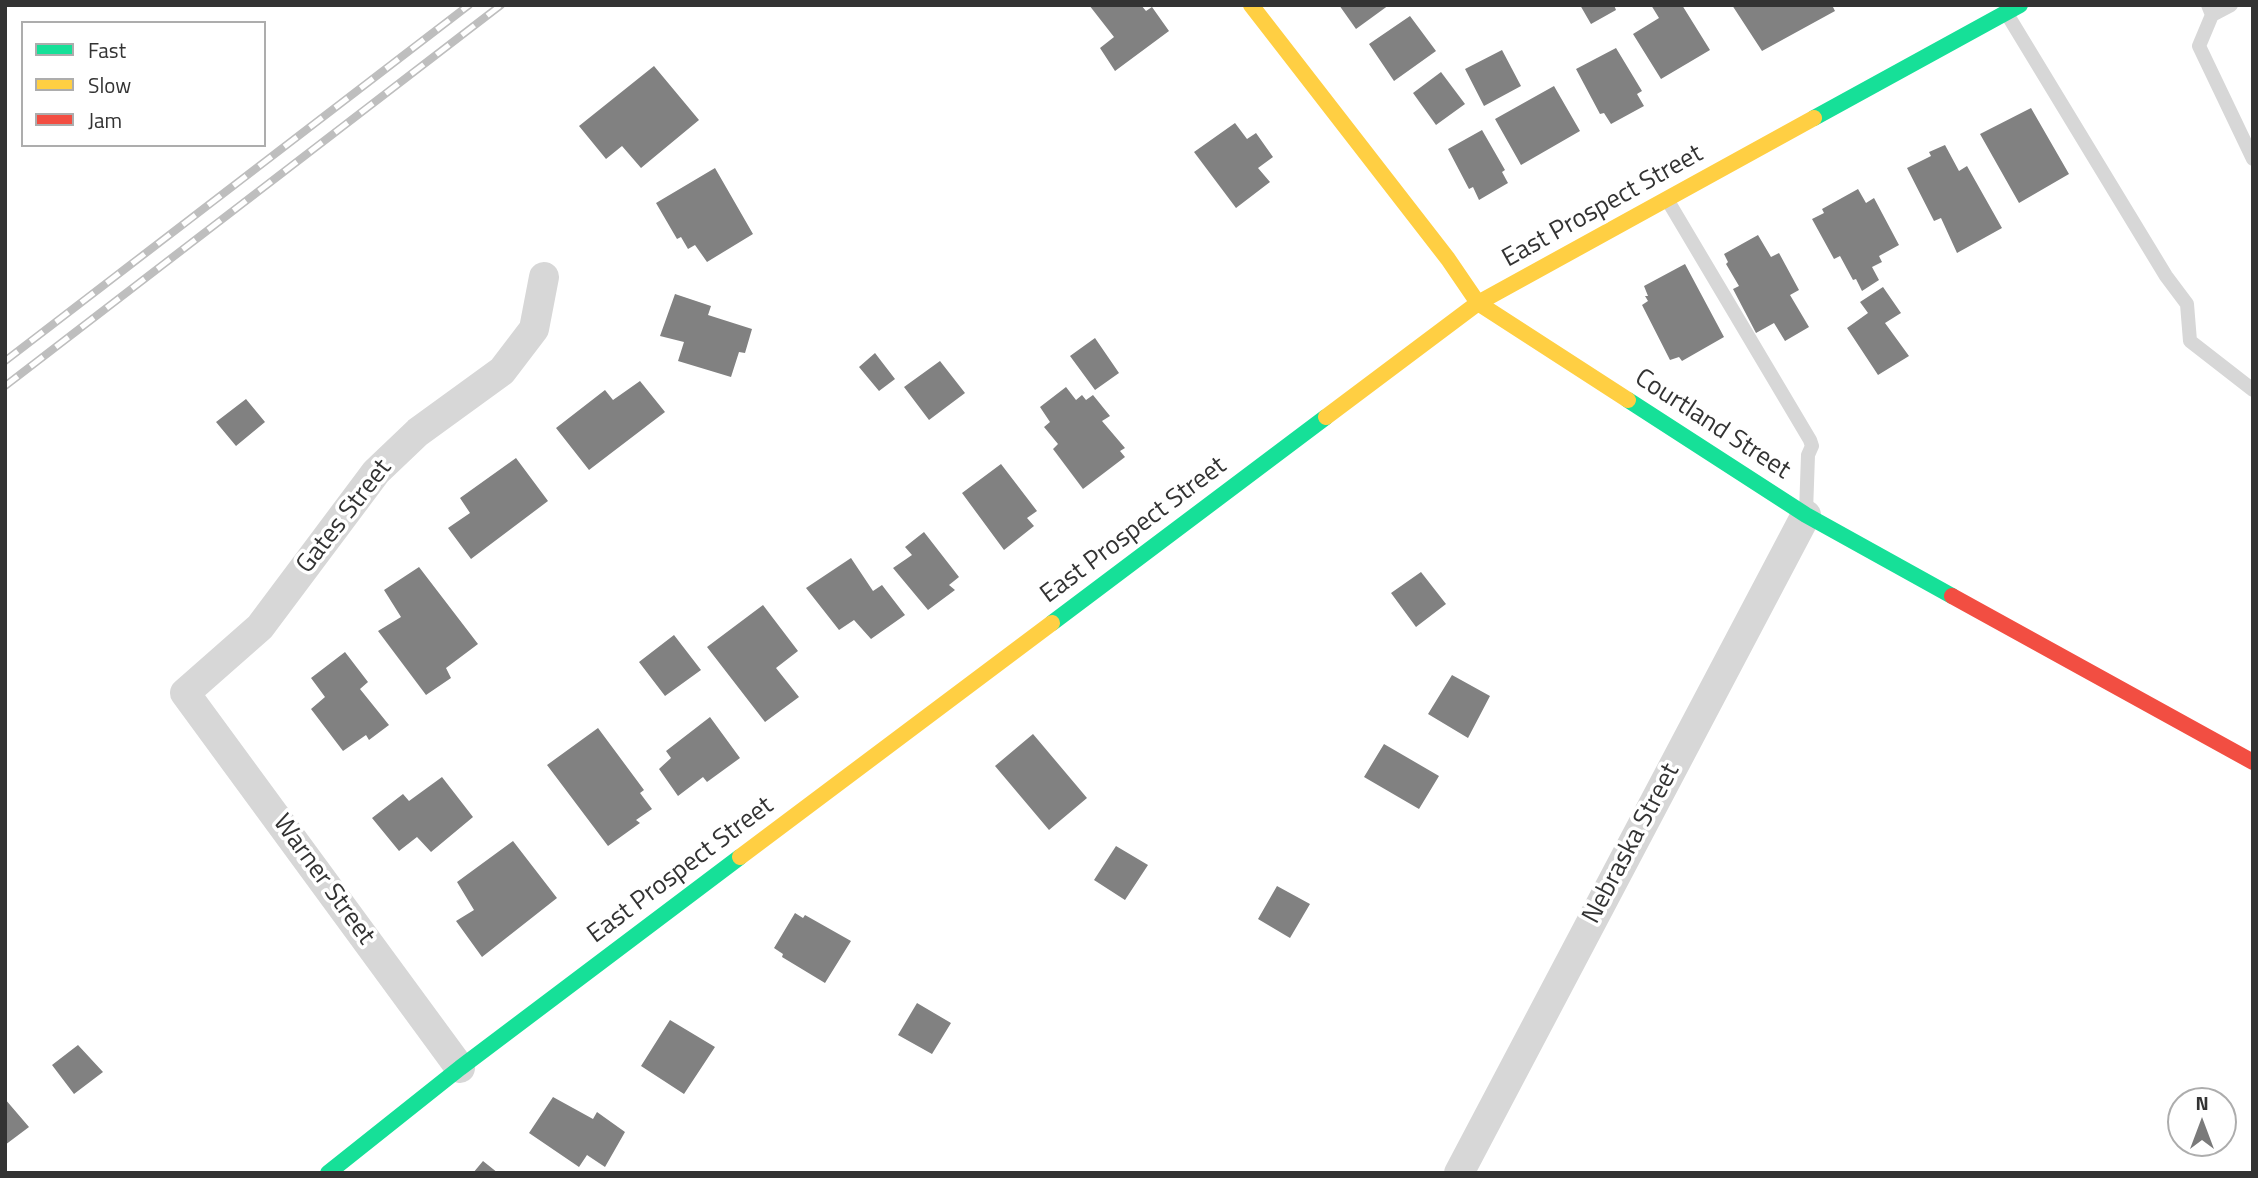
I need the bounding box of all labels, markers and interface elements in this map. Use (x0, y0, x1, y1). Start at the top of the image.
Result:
legend (21, 21, 266, 147)
text: Fast (88, 34, 126, 66)
text: Slow (88, 69, 131, 101)
text: Jam (88, 104, 122, 136)
street label: East Prospect Street (1497, 139, 1709, 275)
street label: Courtland Street (1628, 363, 1796, 487)
street label: East Prospect Street (1035, 451, 1233, 611)
street label: Gates Street (291, 454, 399, 580)
street label: Nebraska Street (1577, 759, 1687, 929)
street label: East Prospect Street (582, 791, 780, 951)
street label: Warner Street (265, 809, 381, 951)
north arrow (2167, 1087, 2237, 1157)
text: N (2195, 1088, 2209, 1117)

